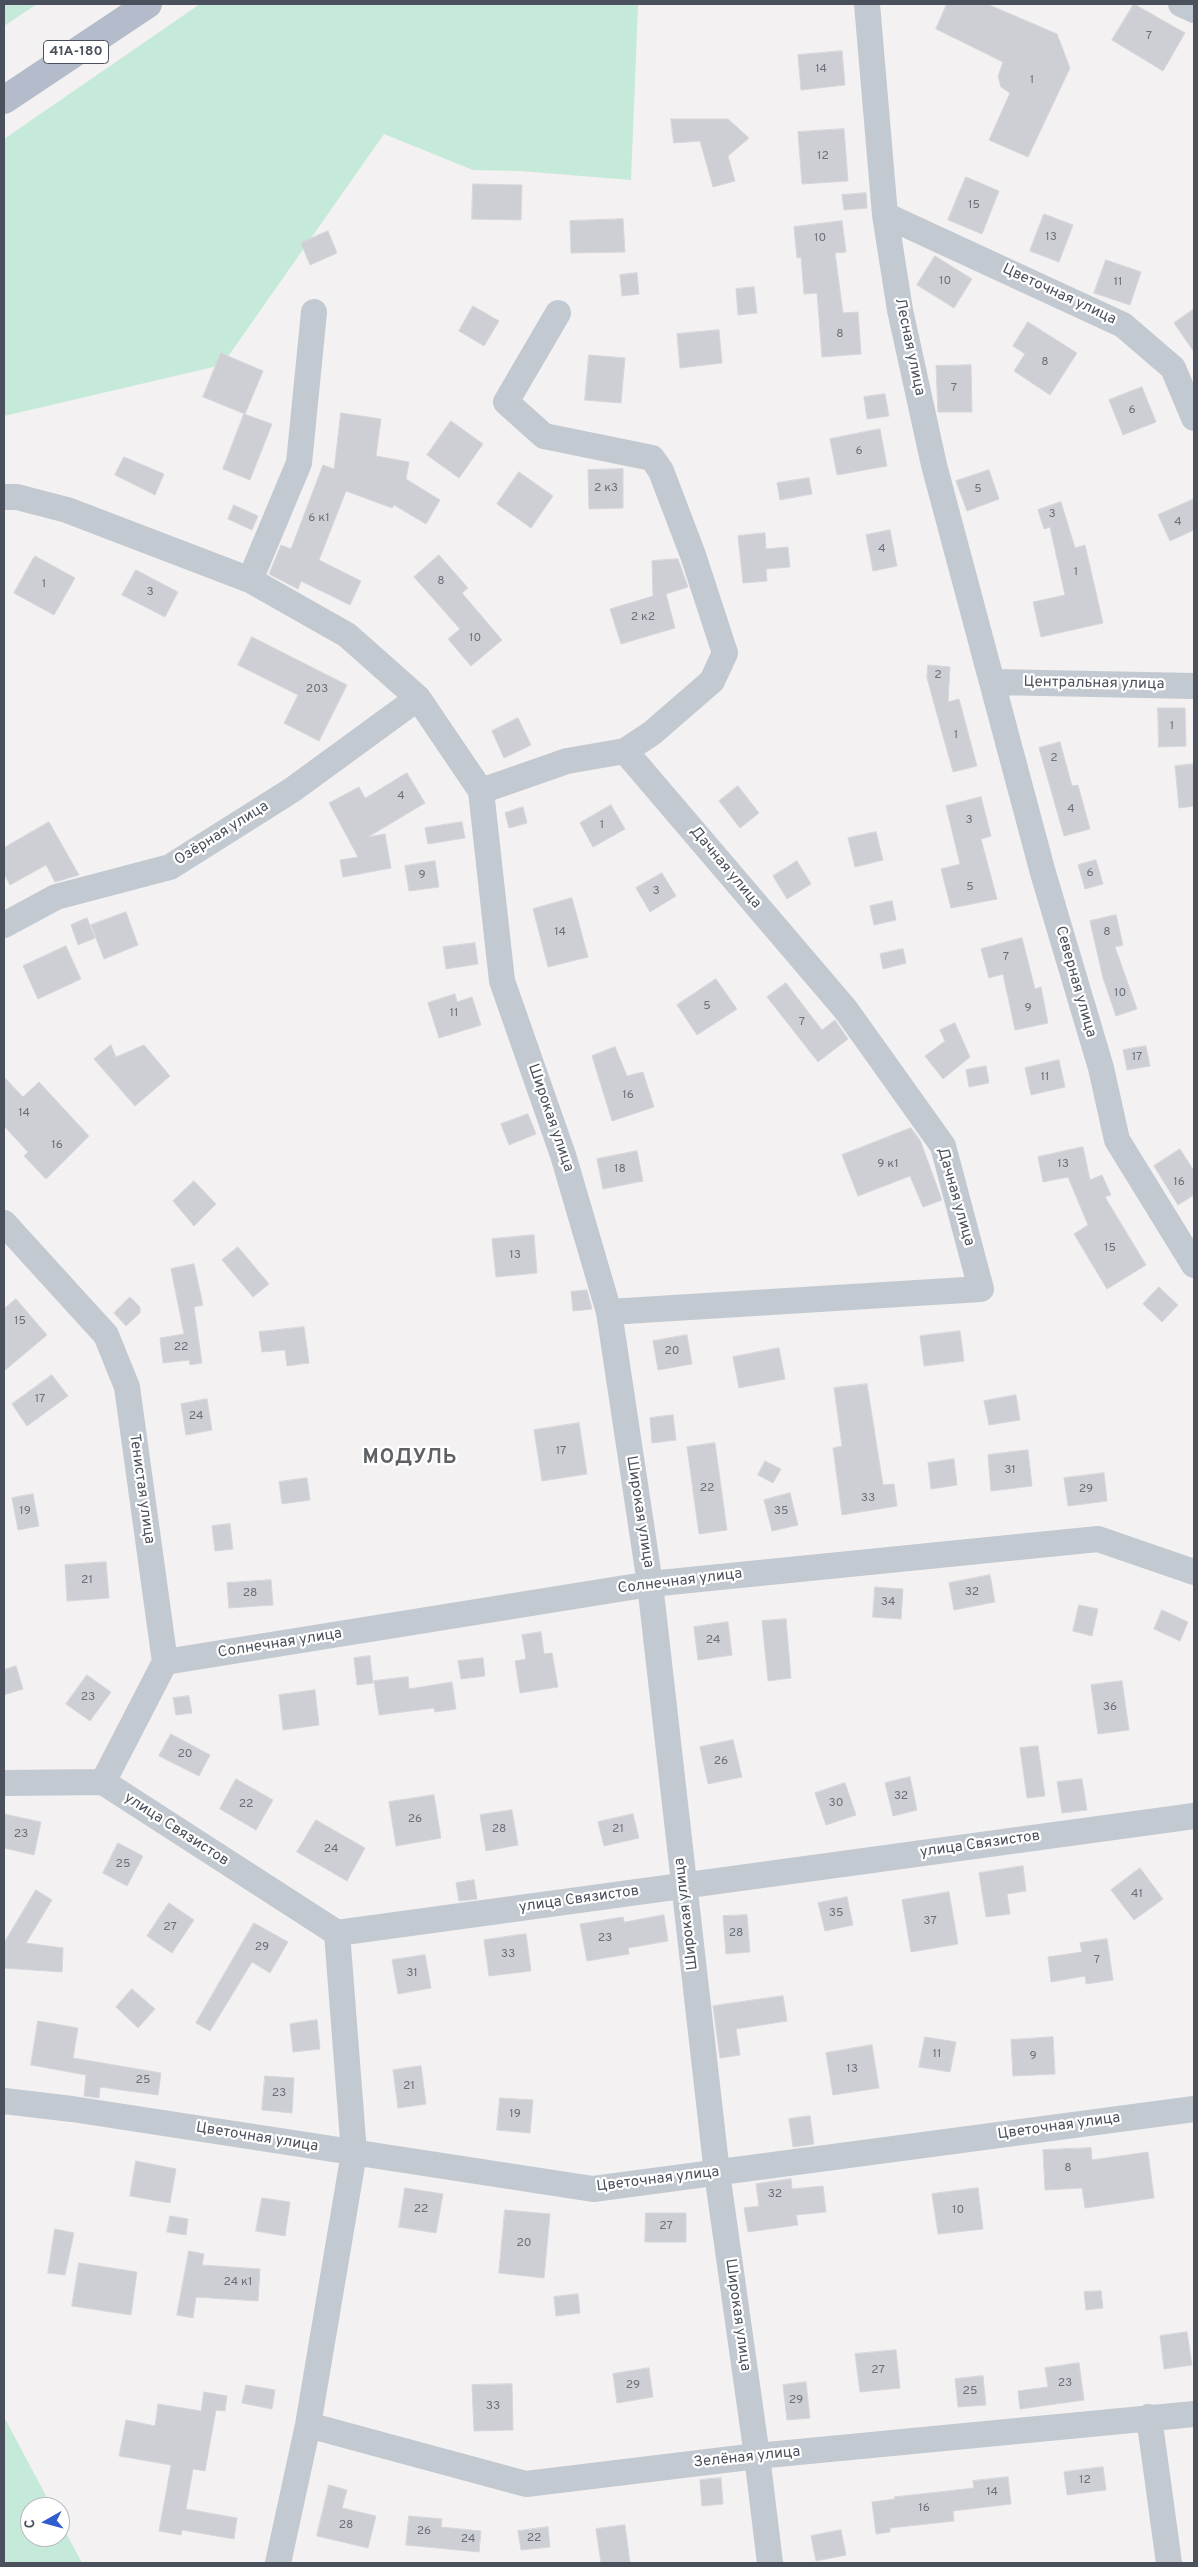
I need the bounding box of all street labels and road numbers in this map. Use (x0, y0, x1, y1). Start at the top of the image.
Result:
road number: 41А-180 (44, 41, 108, 64)
street label: Цветочная улица (999, 261, 1119, 329)
street label: Лесная улица (890, 297, 928, 397)
street label: Центральная улица (1024, 674, 1164, 694)
street label: Озёрная улица (172, 798, 272, 870)
street label: Дачная улица (685, 823, 765, 913)
street label: Северная улица (1050, 924, 1100, 1040)
street label: Широкая улица (523, 1062, 577, 1174)
street label: Дачная улица (932, 1146, 978, 1248)
street label: Тенистая улица (124, 1433, 158, 1545)
street label: Широкая улица (621, 1455, 657, 1569)
street label: Солнечная улица (617, 1565, 743, 1599)
street label: Солнечная улица (217, 1625, 343, 1663)
street label: улица Связистов (120, 1789, 232, 1871)
street label: улица Связистов (919, 1828, 1041, 1862)
street label: Широкая улица (671, 1857, 703, 1971)
street label: улица Связистов (518, 1883, 640, 1917)
street label: Цветочная улица (997, 2109, 1121, 2145)
street label: Цветочная улица (195, 2119, 319, 2157)
street label: Цветочная улица (596, 2164, 720, 2196)
street label: Широкая улица (720, 2258, 754, 2372)
street label: Зелёная улица (693, 2443, 801, 2473)

